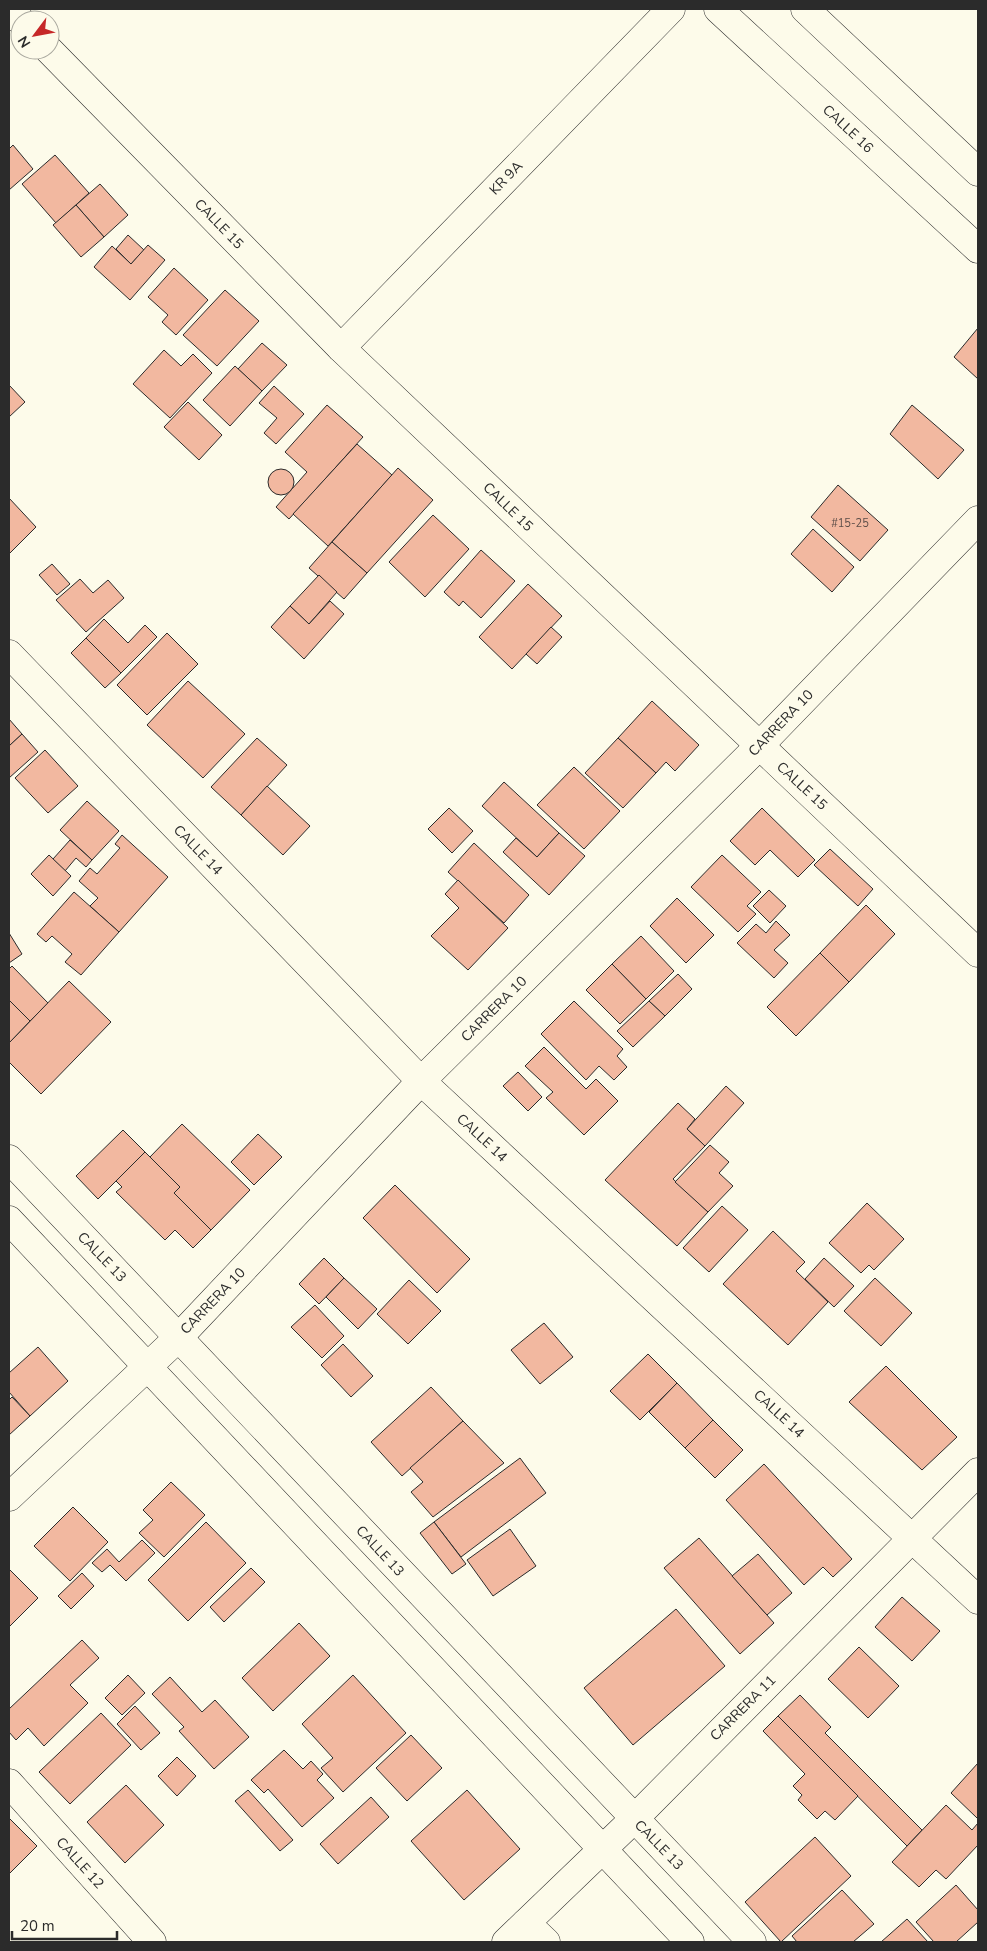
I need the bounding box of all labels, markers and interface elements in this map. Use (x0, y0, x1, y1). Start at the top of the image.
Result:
north arrow (10, 10, 60, 60)
text: N (14, 32, 35, 51)
street label: CALLE 16 (818, 101, 878, 157)
street label: KR 9A (485, 157, 527, 199)
street label: CALLE 15 (190, 195, 248, 253)
street label: CALLE 15 (479, 478, 537, 536)
house number: #15-25 (831, 516, 869, 531)
street label: CARRERA 10 (744, 685, 818, 761)
street label: CALLE 15 (772, 758, 832, 814)
street label: CALLE 14 (169, 821, 227, 879)
street label: CARRERA 10 (457, 972, 531, 1046)
street label: CALLE 14 (452, 1110, 512, 1166)
street label: CALLE 13 (73, 1228, 131, 1286)
street label: CARRERA 10 (176, 1263, 250, 1339)
street label: CALLE 14 (749, 1386, 809, 1442)
street label: CALLE 13 (352, 1521, 408, 1581)
street label: CARRERA 11 (706, 1671, 780, 1745)
street label: CALLE 13 (630, 1816, 688, 1874)
street label: CALLE 12 (52, 1833, 108, 1893)
scale bar (12, 1908, 118, 1940)
text: 20 m (20, 1916, 55, 1936)

